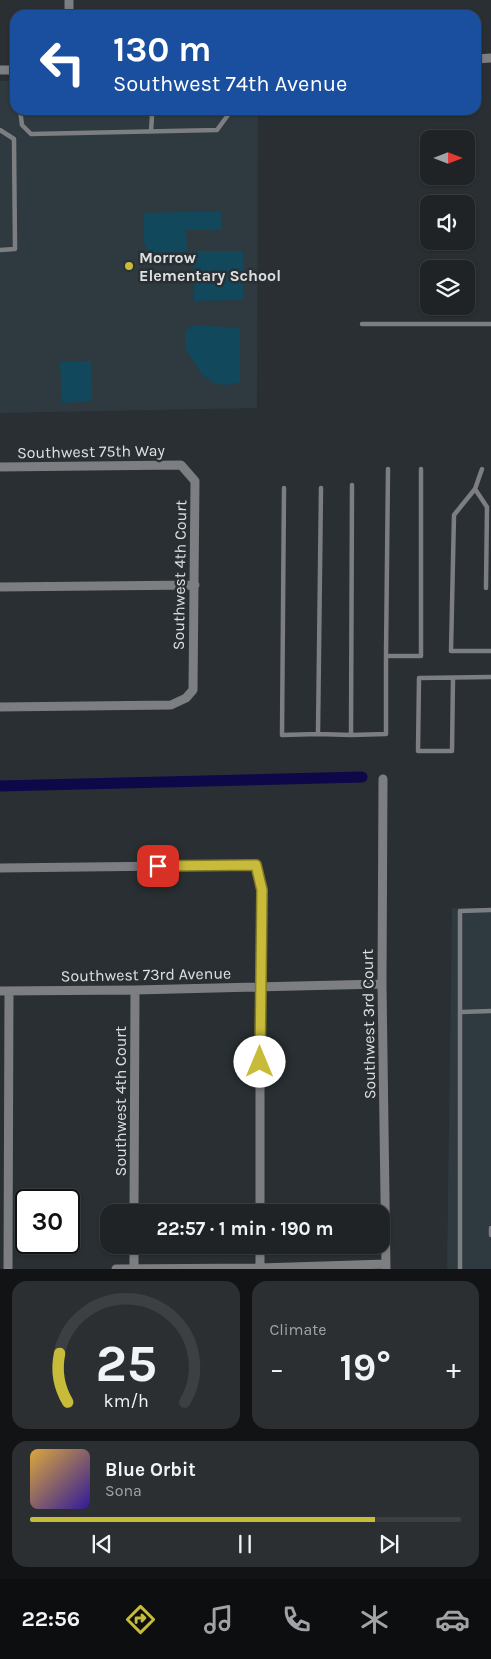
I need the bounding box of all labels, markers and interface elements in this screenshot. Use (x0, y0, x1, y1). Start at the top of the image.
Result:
text: 130 m (113, 29, 211, 70)
icon: left (30, 30, 95, 95)
text: Southwest 74th Avenue (113, 71, 347, 97)
north arrow (420, 130, 475, 185)
map controls (420, 130, 475, 315)
button: sound (420, 195, 475, 250)
place label: Morrow Elementary School (139, 248, 281, 285)
marker: Morrow Elementary School (123, 260, 135, 272)
button: layers (420, 260, 475, 315)
street label: Southwest 75th Way (17, 441, 166, 462)
street label: Southwest 4th Court (169, 500, 190, 650)
pin (137, 845, 179, 887)
icon: arrive (144, 852, 172, 880)
street label: Southwest 3rd Court (358, 949, 379, 1099)
street label: Southwest 73rd Avenue (61, 964, 231, 985)
street label: Southwest 4th Court (111, 1026, 130, 1176)
position arrow (233, 1035, 285, 1087)
speed limit sign: 30 (15, 1189, 80, 1254)
text: 22:57 · 1 min · 190 m (157, 1218, 333, 1240)
text: Climate (270, 1320, 327, 1339)
text: 25 (95, 1333, 157, 1394)
text: 19° (340, 1345, 391, 1390)
text: − (270, 1352, 284, 1385)
text: + (446, 1352, 461, 1385)
text: km/h (103, 1391, 148, 1412)
text: Blue Orbit (105, 1459, 196, 1481)
text: Sona (105, 1481, 142, 1500)
icon: previous (88, 1530, 116, 1558)
icon: pause (231, 1530, 259, 1558)
icon: next (375, 1530, 403, 1558)
icon: directions (123, 1602, 158, 1637)
icon: music (201, 1602, 236, 1637)
icon: phone (279, 1602, 314, 1637)
icon: climate (357, 1602, 392, 1637)
icon: car (435, 1602, 470, 1637)
text: 22:56 (21, 1606, 80, 1632)

